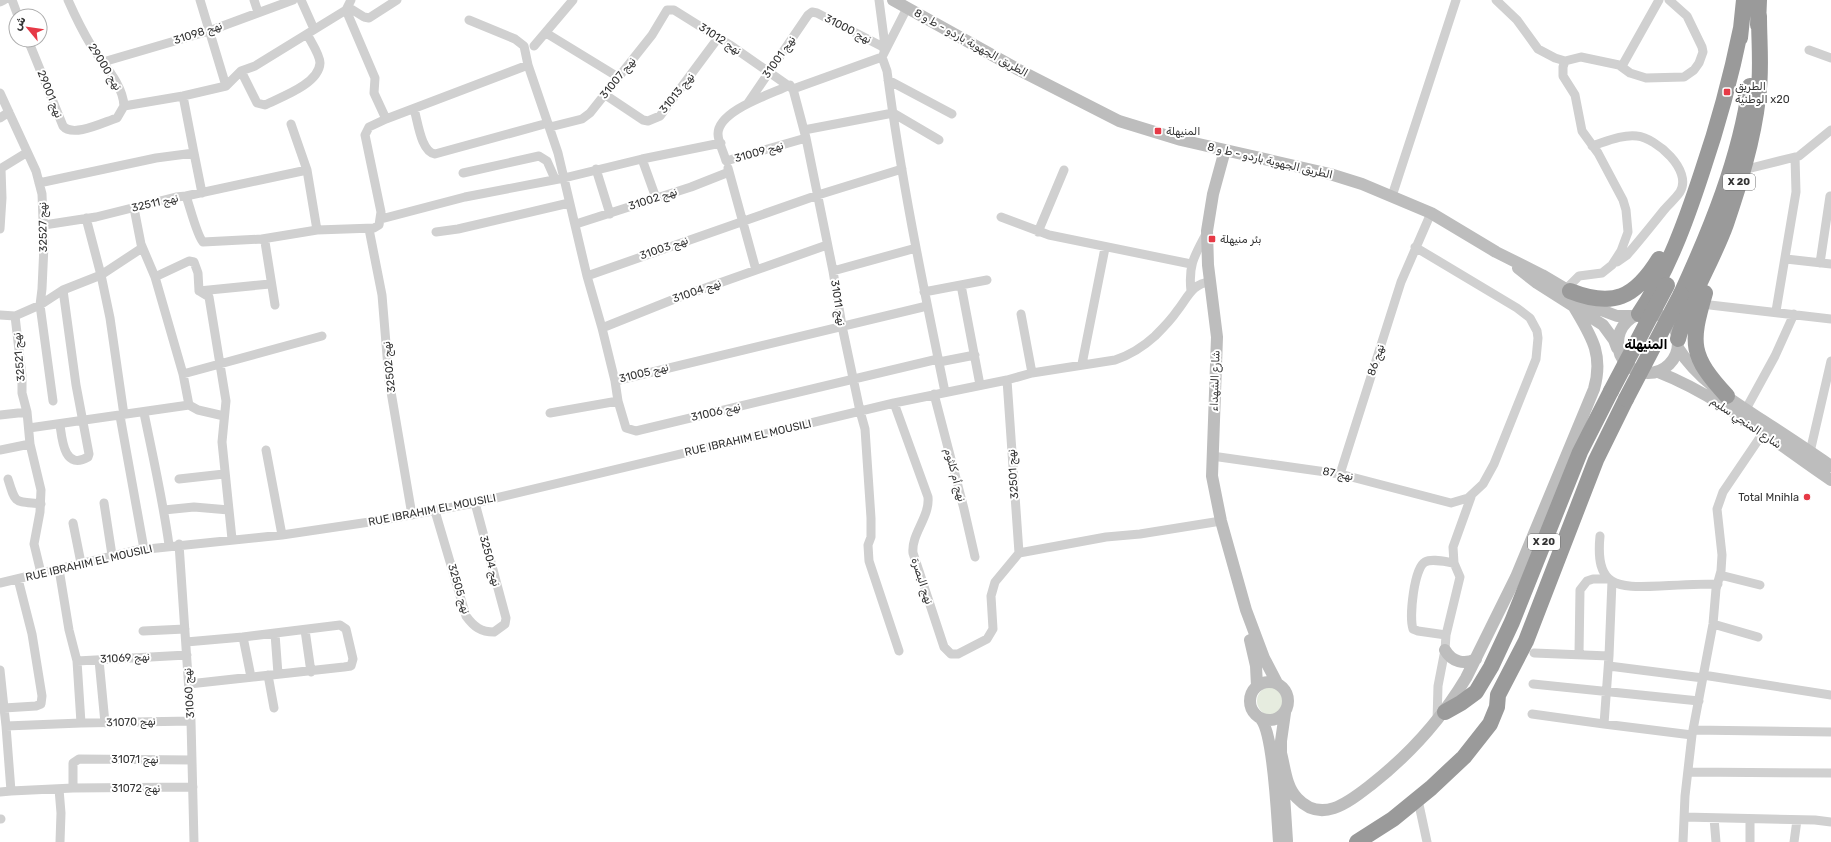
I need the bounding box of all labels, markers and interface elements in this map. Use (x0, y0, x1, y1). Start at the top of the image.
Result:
street label: الطريق الجهوية باردو - ط و 8 (911, 6, 1030, 81)
north arrow (8, 8, 48, 48)
street label: نهج 31000 (821, 12, 874, 48)
text: ش (11, 14, 29, 33)
street label: نهج 31098 (172, 19, 225, 49)
street label: نهج 31012 (695, 20, 744, 59)
street label: نهج 31001 (760, 33, 800, 82)
street label: نهج 29000 (84, 41, 124, 94)
street label: نهج 31007 (597, 55, 640, 103)
street label: نهج 29001 (33, 68, 65, 121)
street label: نهج 31013 (657, 70, 699, 117)
place label: الطريق الوطنية x20 (1735, 80, 1790, 107)
marker: الطريق الوطنية x20 (1722, 87, 1732, 97)
place label: المنيهلة (1166, 125, 1200, 138)
marker: المنيهلة (1153, 126, 1163, 136)
street label: نهج 31009 (733, 139, 786, 167)
street label: الطريق الجهوية باردو - ط و 8 (1206, 140, 1334, 183)
road number: X 20 (1723, 174, 1755, 190)
street label: نهج 31002 (627, 185, 680, 215)
street label: نهج 32511 (130, 191, 180, 217)
street label: نهج 32527 (36, 202, 52, 252)
place label: بئر منيهلة (1220, 233, 1261, 246)
street label: نهج 31003 (638, 234, 691, 264)
marker: بئر منيهلة (1207, 234, 1217, 244)
street label: نهج 31004 (671, 277, 724, 307)
street label: نهج 31011 (826, 279, 848, 327)
street label: نهج 32521 (10, 332, 30, 382)
district label: المنيهلة (1624, 337, 1668, 352)
street label: نهج 32502 (380, 340, 400, 393)
street label: نهج 86 (1365, 343, 1389, 378)
street label: شارع الشهداء (1207, 350, 1225, 412)
street label: نهج 31005 (618, 361, 671, 387)
street label: شارع المنجي سليم (1707, 395, 1784, 453)
street label: نهج 31006 (690, 400, 743, 426)
street label: RUE IBRAHIM EL MOUSILI (683, 417, 813, 459)
street label: نهج أم كلثوم (940, 447, 968, 504)
street label: نهج 32501 (1005, 448, 1023, 499)
street label: نهج 87 (1321, 465, 1355, 485)
street label: RUE IBRAHIM EL MOUSILI (367, 491, 497, 529)
place label: Total Mnihla (1738, 491, 1799, 504)
marker: Total Mnihla (1802, 492, 1812, 502)
street label: نهج 32504 (475, 534, 503, 588)
road number: X 20 (1528, 534, 1560, 550)
street label: RUE IBRAHIM EL MOUSILI (24, 542, 154, 584)
street label: نهج البصرة (906, 556, 936, 607)
street label: نهج 32505 (443, 562, 473, 616)
street label: نهج 31069 (100, 650, 151, 668)
street label: نهج 31060 (181, 667, 199, 719)
street label: نهج 31070 (106, 715, 156, 731)
street label: نهج 31071 (111, 753, 159, 768)
street label: نهج 31072 (111, 782, 161, 797)

